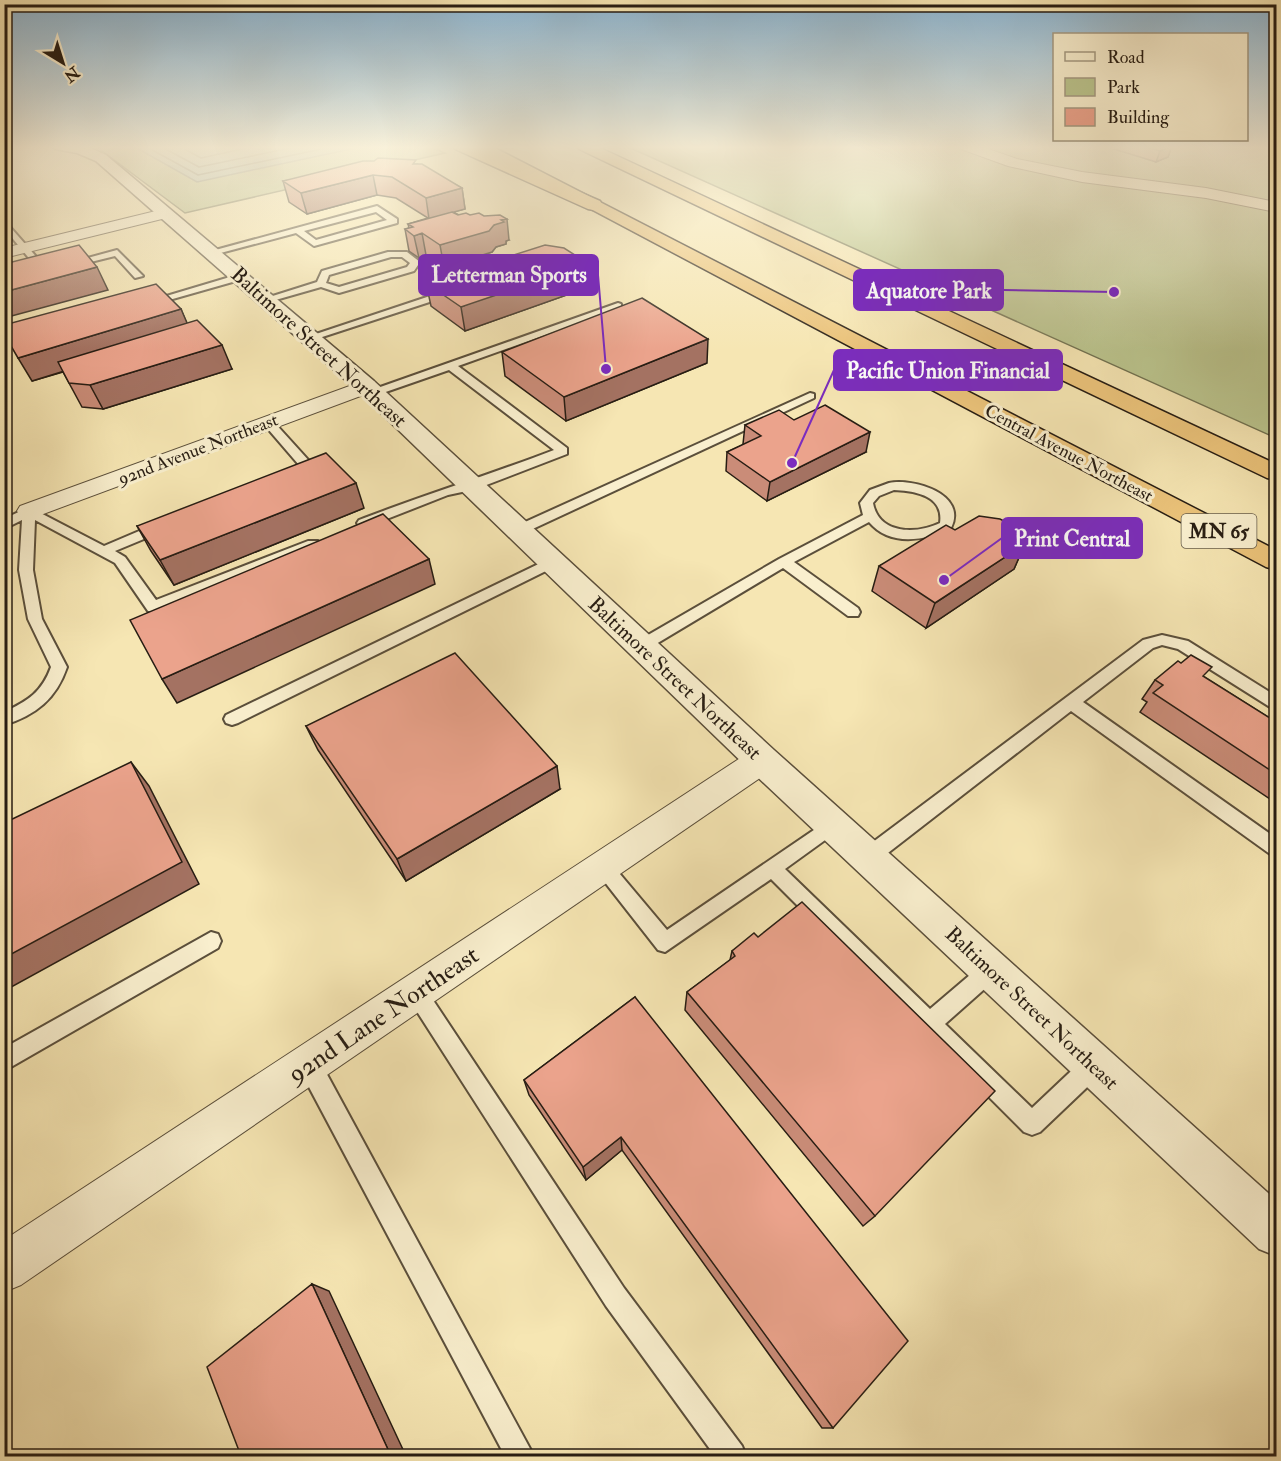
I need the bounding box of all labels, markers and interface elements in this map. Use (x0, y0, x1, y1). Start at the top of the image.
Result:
north arrow (33, 33, 93, 93)
legend (1053, 33, 1248, 141)
text: Road (1107, 46, 1145, 69)
text: N (59, 61, 84, 87)
text: Park (1107, 76, 1140, 99)
text: Building (1107, 106, 1170, 129)
callout: Letterman Sports (419, 255, 598, 295)
street label: Baltimore Street Northeast (225, 261, 412, 434)
text: Letterman Sports (431, 261, 587, 290)
callout: Aquatore Park (854, 270, 1003, 310)
text: Aquatore Park (865, 277, 992, 306)
callout: Pacific Union Financial (834, 350, 1062, 390)
text: Pacific Union Financial (846, 357, 1050, 385)
street label: Central Avenue Northeast (981, 399, 1157, 508)
street label: 92nd Avenue Northeast (113, 408, 282, 491)
road number: MN 65 (1182, 514, 1256, 548)
callout: Print Central (1002, 518, 1142, 558)
text: Print Central (1014, 525, 1130, 553)
street label: Baltimore Street Northeast (582, 591, 767, 766)
street label: Baltimore Street Northeast (939, 921, 1124, 1096)
street label: 92nd Lane Northeast (280, 939, 485, 1092)

